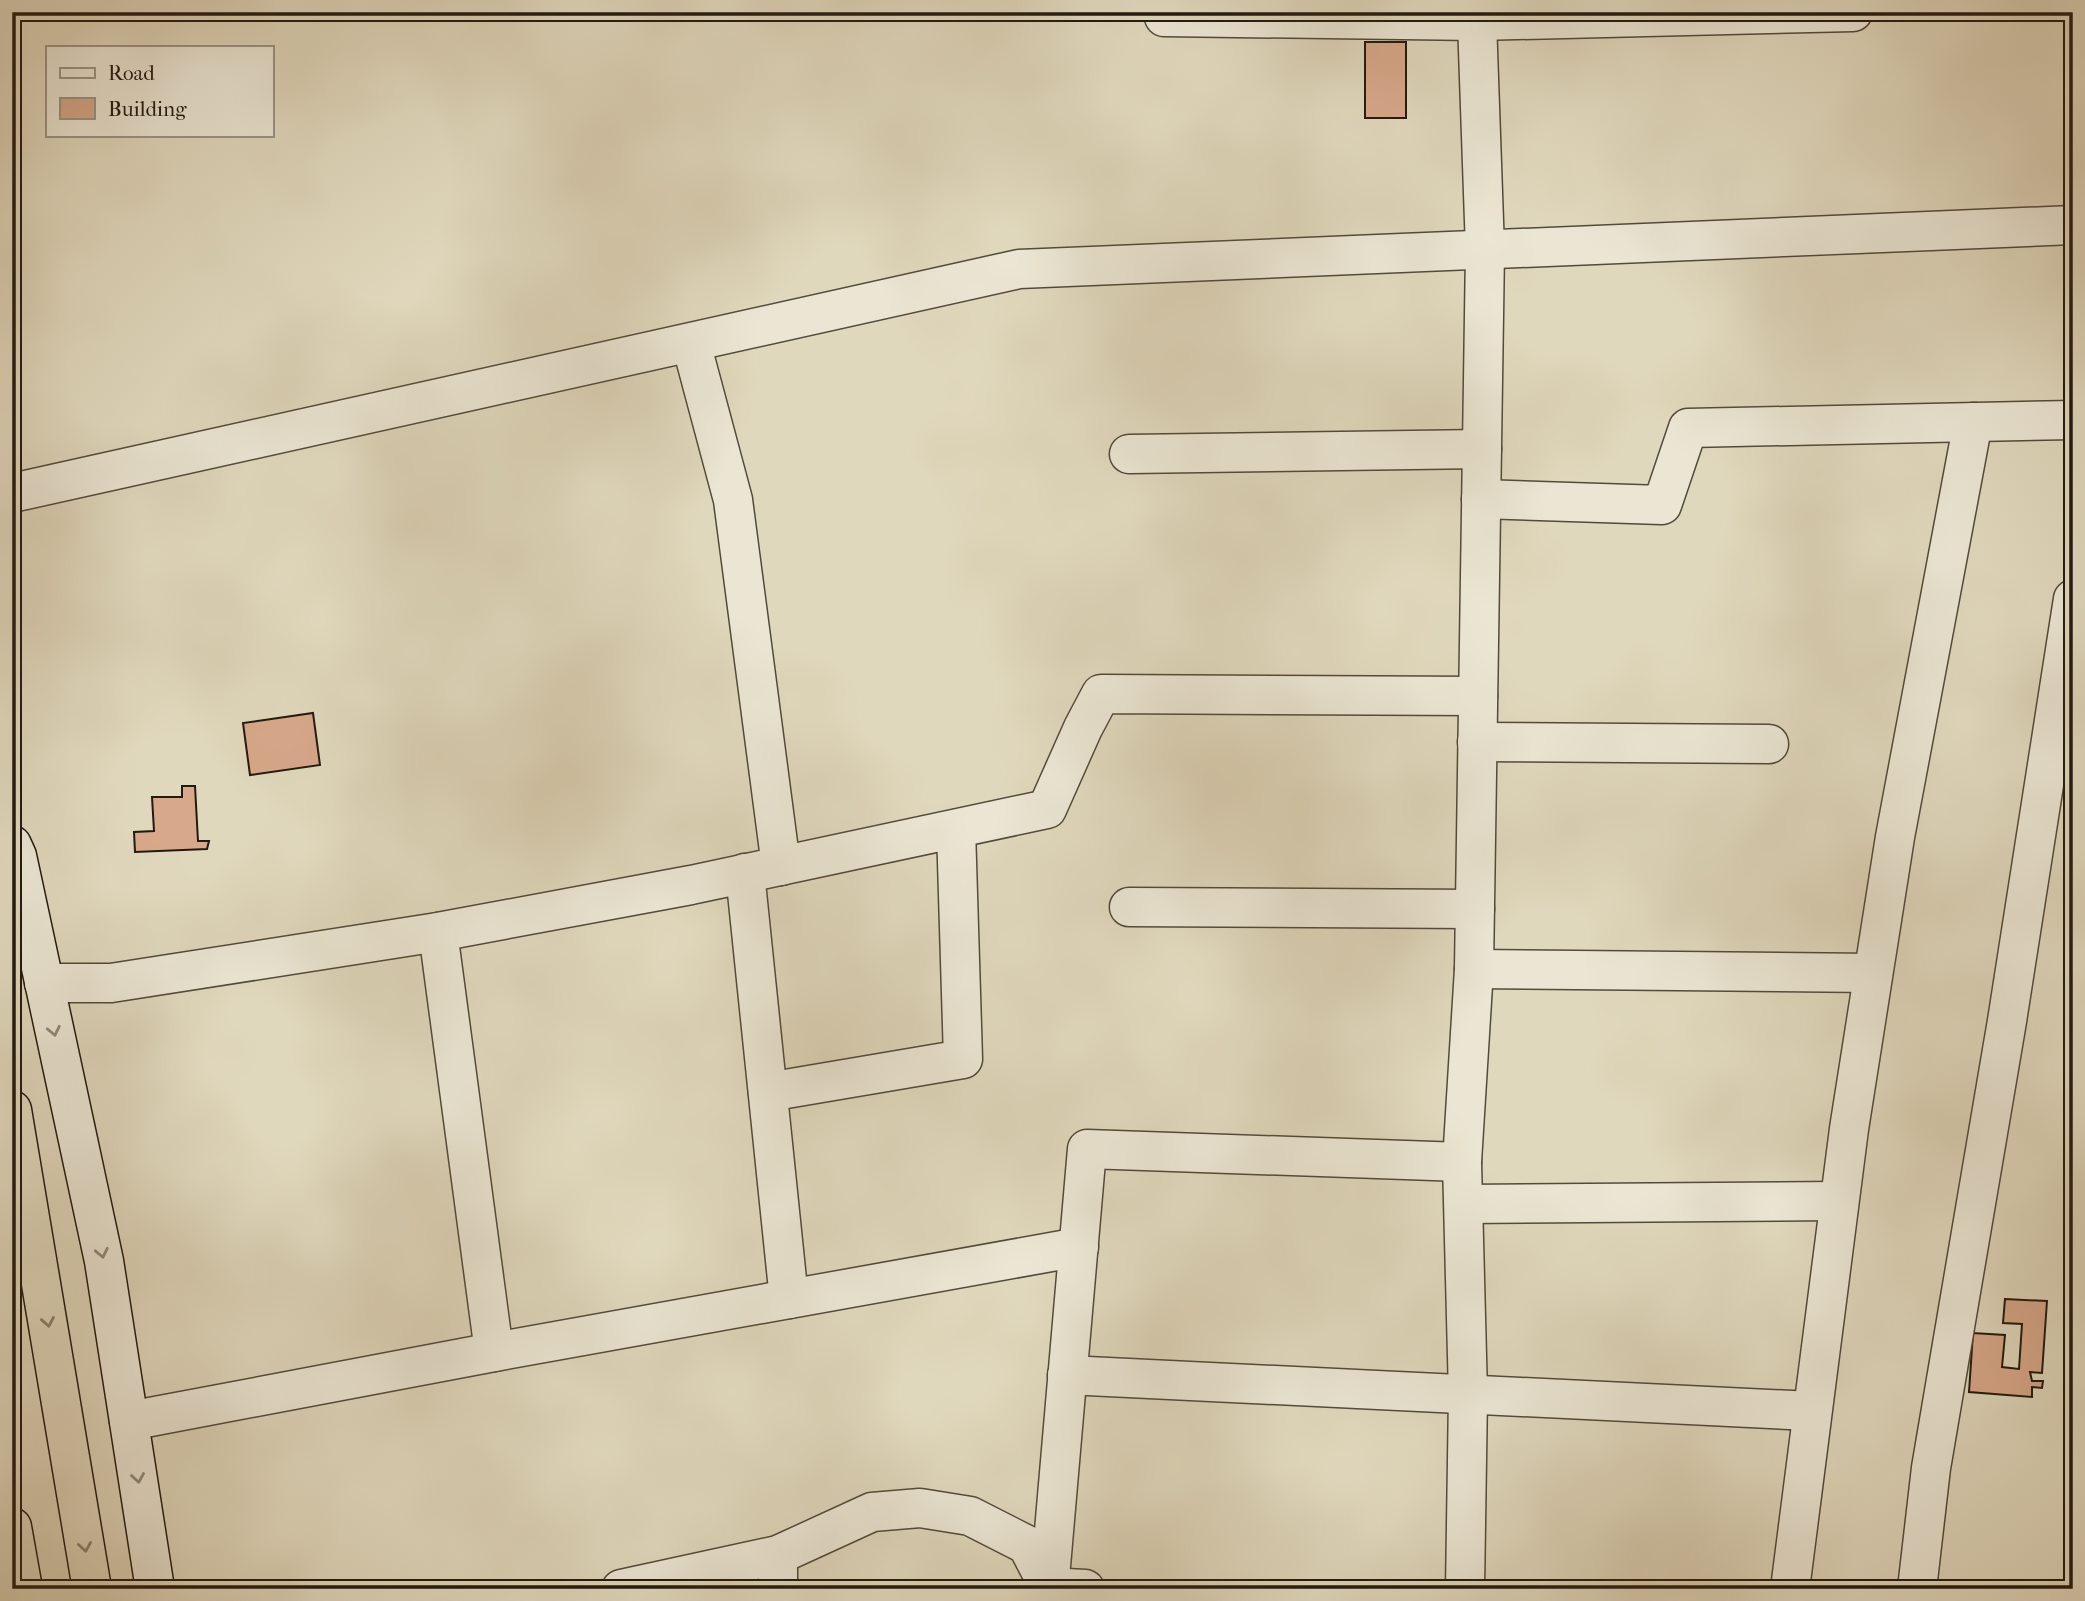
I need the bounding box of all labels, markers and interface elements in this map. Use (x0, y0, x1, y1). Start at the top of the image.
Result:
legend (46, 46, 273, 136)
text: Road (108, 61, 155, 85)
text: Building (108, 97, 187, 121)
one-way arrow (46, 1025, 61, 1037)
one-way arrow (93, 1247, 108, 1259)
one-way arrow (40, 1317, 55, 1328)
one-way arrow (130, 1472, 145, 1484)
one-way arrow (77, 1541, 92, 1553)

